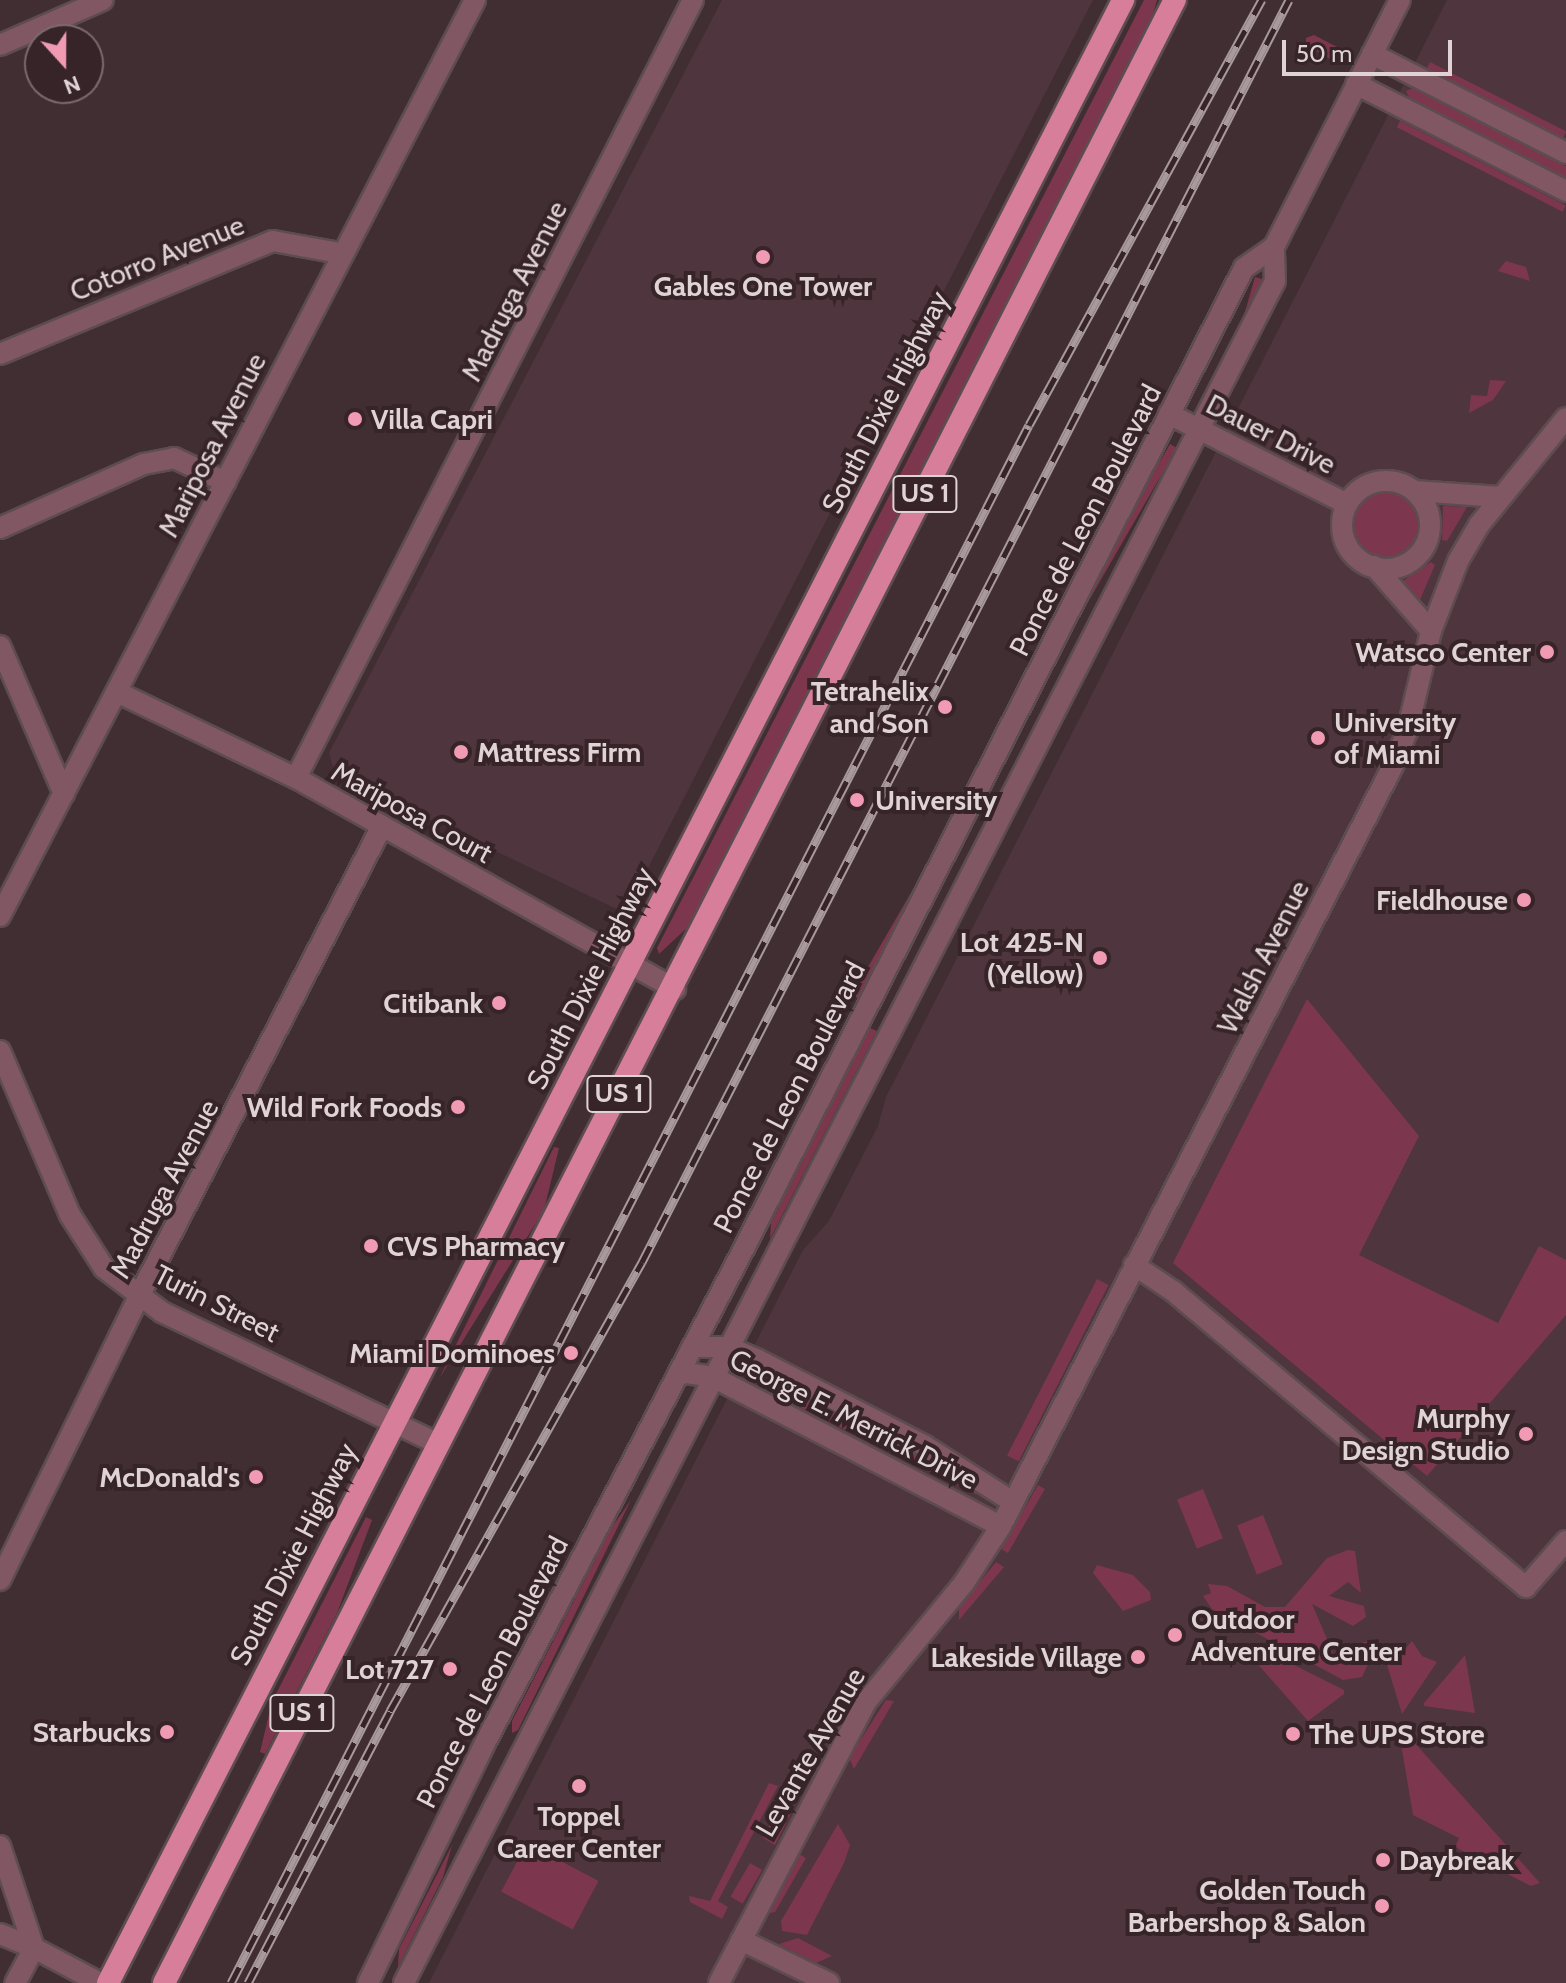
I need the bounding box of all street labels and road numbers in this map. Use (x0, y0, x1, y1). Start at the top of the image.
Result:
street label: Madruga Avenue (454, 195, 574, 387)
street label: Cotorro Avenue (65, 208, 249, 308)
street label: South Dixie Highway (814, 285, 956, 519)
street label: Mariposa Avenue (151, 347, 273, 543)
street label: Ponce de Leon Boulevard (1002, 379, 1168, 661)
street label: Dauer Drive (1201, 387, 1341, 481)
road number: US 1 (891, 472, 959, 516)
street label: Mariposa Court (326, 754, 498, 870)
street label: South Dixie Highway (519, 861, 661, 1095)
street label: Walsh Avenue (1210, 875, 1316, 1039)
street label: Ponce de Leon Boulevard (706, 956, 872, 1238)
road number: US 1 (585, 1072, 653, 1116)
street label: Madruga Avenue (103, 1094, 225, 1284)
street label: Turin Street (149, 1257, 285, 1349)
street label: George E. Merrick Drive (724, 1342, 984, 1496)
street label: South Dixie Highway (222, 1437, 364, 1671)
street label: Ponce de Leon Boulevard (409, 1531, 575, 1813)
street label: Levante Avenue (748, 1662, 872, 1842)
road number: US 1 (268, 1691, 336, 1735)

